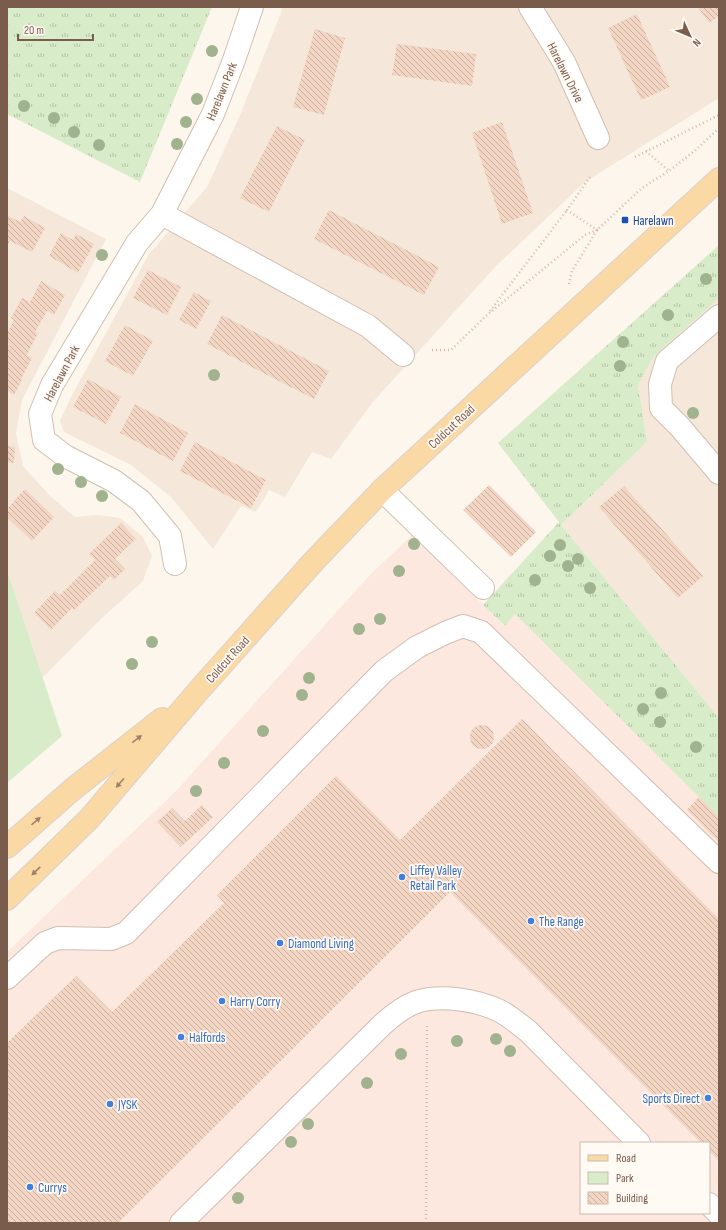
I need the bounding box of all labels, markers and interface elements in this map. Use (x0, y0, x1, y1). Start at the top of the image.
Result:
scale bar (18, 16, 93, 42)
north arrow (670, 16, 710, 56)
text: 20 m (24, 23, 44, 38)
text: N (690, 36, 704, 49)
street label: Harelawn Drive (543, 40, 587, 105)
street label: Harelawn Park (203, 60, 241, 123)
place label: Harelawn (633, 213, 674, 229)
marker: Harelawn (620, 215, 630, 225)
street label: Harelawn Park (40, 342, 83, 404)
street label: Coldcut Road (425, 401, 478, 452)
street label: Coldcut Road (202, 633, 253, 686)
one-way arrow (132, 735, 143, 743)
one-way arrow (116, 777, 125, 788)
one-way arrow (31, 817, 42, 826)
place label: Liffey Valley Retail Park (410, 863, 462, 894)
one-way arrow (31, 866, 41, 876)
marker: Liffey Valley Retail Park (397, 872, 407, 882)
place label: The Range (539, 914, 584, 930)
marker: The Range (526, 916, 536, 926)
place label: Diamond Living (288, 936, 354, 952)
marker: Diamond Living (275, 938, 285, 948)
place label: Harry Corry (230, 994, 280, 1010)
marker: Harry Corry (217, 996, 227, 1006)
place label: Halfords (189, 1030, 226, 1046)
marker: Halfords (176, 1032, 186, 1042)
place label: Sports Direct (643, 1091, 700, 1107)
marker: Sports Direct (703, 1093, 713, 1103)
place label: JYSK (117, 1097, 138, 1113)
marker: JYSK (105, 1099, 115, 1109)
legend (580, 1142, 710, 1214)
text: Road (616, 1151, 636, 1166)
text: Park (616, 1171, 634, 1186)
place label: Currys (38, 1180, 67, 1196)
marker: Currys (25, 1182, 35, 1192)
text: Building (616, 1191, 648, 1206)

